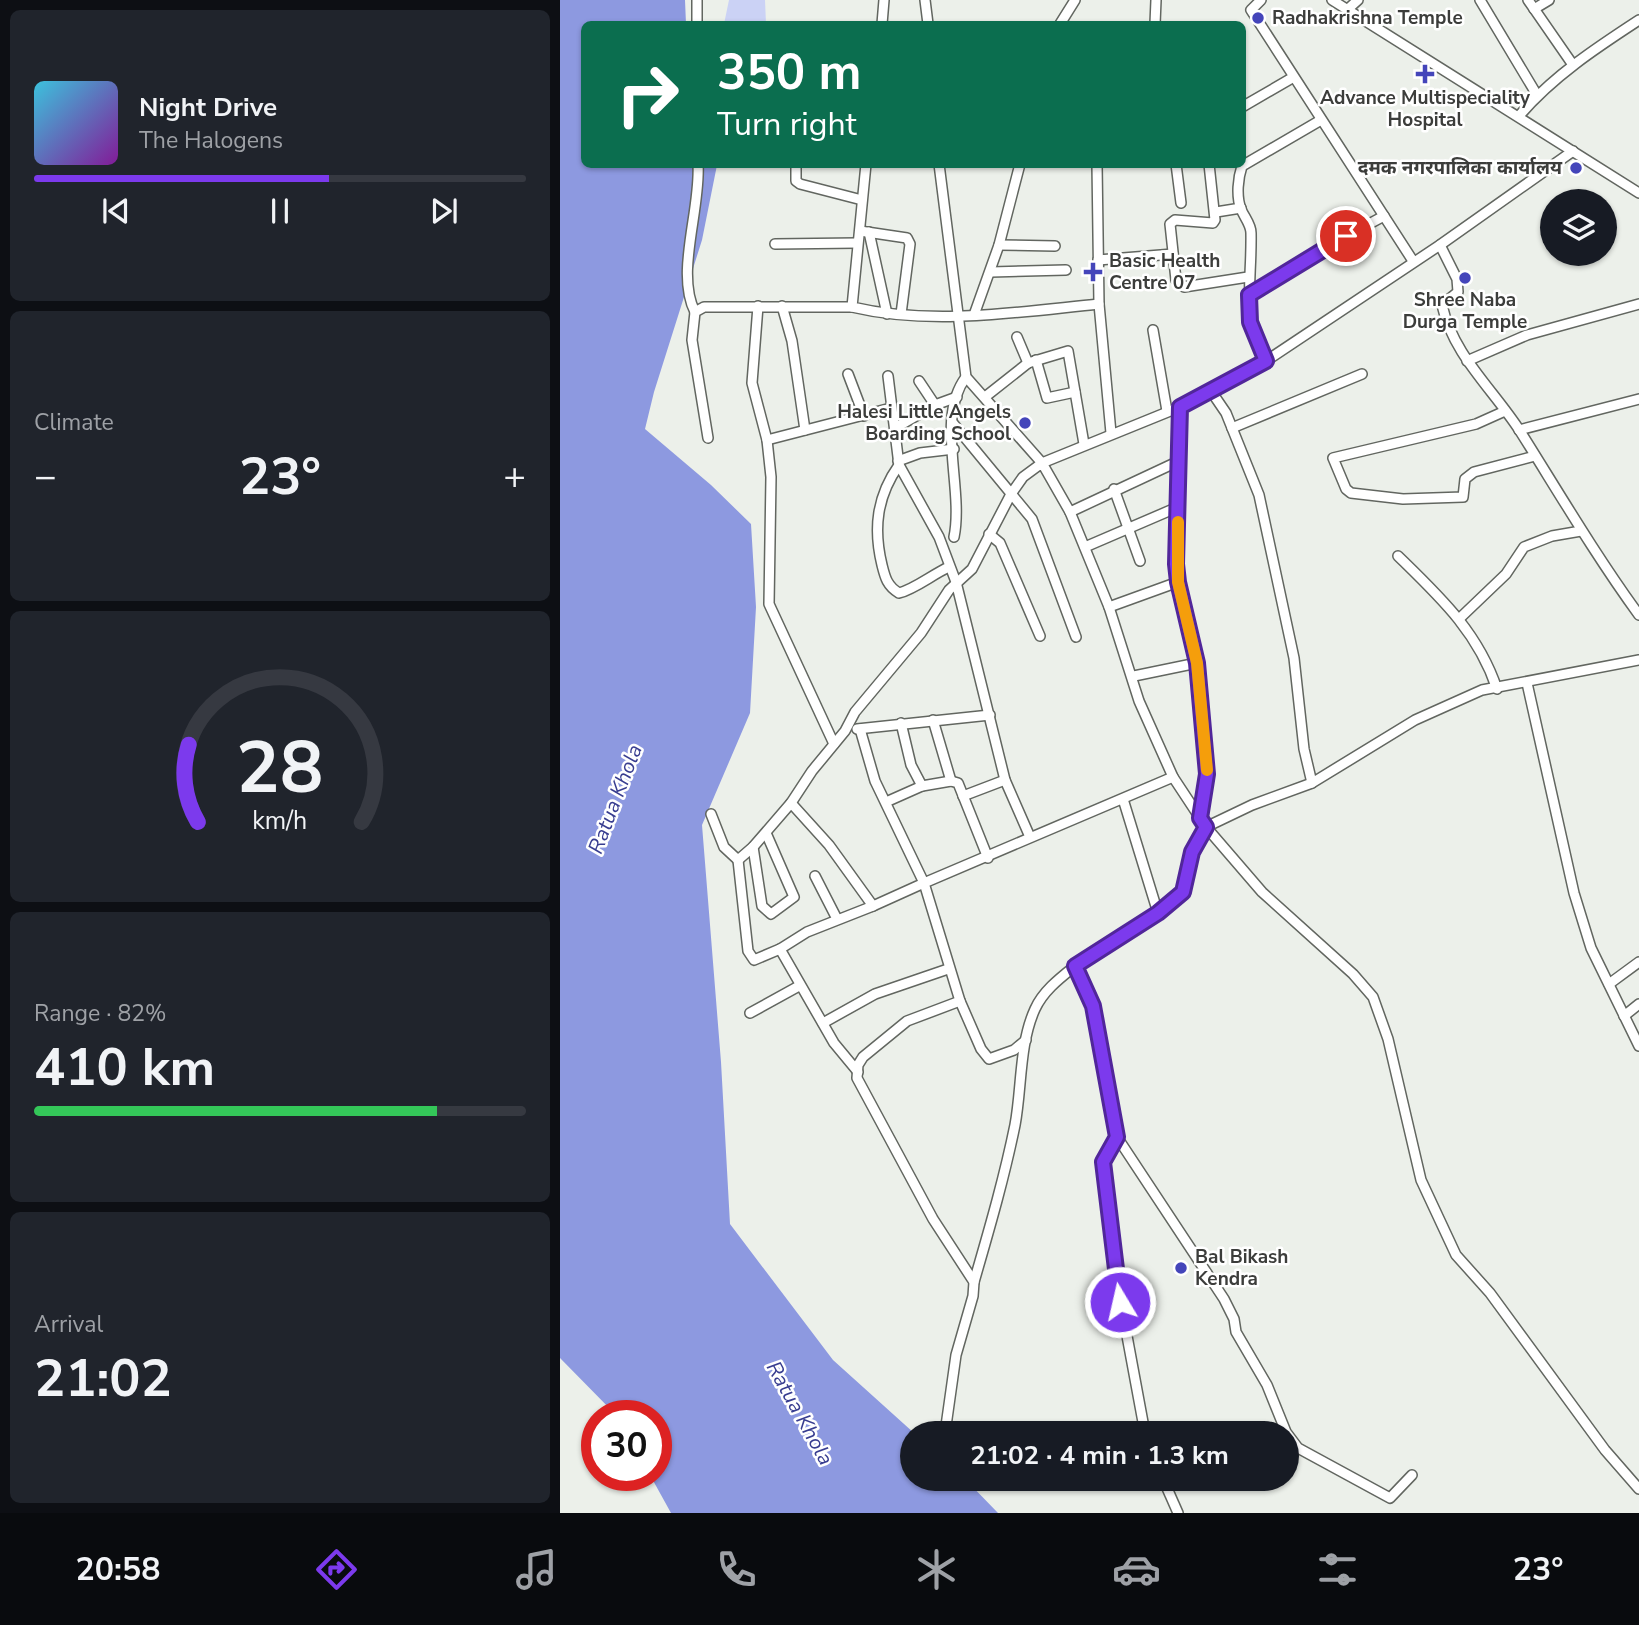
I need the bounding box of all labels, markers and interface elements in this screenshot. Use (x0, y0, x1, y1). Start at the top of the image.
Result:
place label: Radhakrishna Temple (1272, 5, 1463, 31)
marker: Radhakrishna Temple (1250, 10, 1266, 26)
text: 350 m (717, 39, 861, 106)
icon: right (602, 49, 693, 140)
marker: Advance Multispeciality Hospital (1415, 64, 1435, 84)
place label: Advance Multispeciality Hospital (1320, 85, 1531, 133)
text: Night Drive (139, 90, 277, 125)
text: Turn right (717, 103, 857, 146)
text: The Halogens (139, 125, 283, 156)
place label: दमक नगरपालिका कार्यालय (1358, 155, 1563, 181)
marker: दमक नगरपालिका कार्यालय (1568, 160, 1584, 176)
map controls (1540, 189, 1617, 266)
button: layers (1540, 189, 1617, 266)
icon: previous (97, 192, 135, 230)
icon: pause (261, 192, 299, 230)
icon: next (425, 192, 463, 230)
pin (1316, 206, 1376, 266)
icon: arrive (1327, 217, 1365, 255)
place label: Basic Health Centre 07 (1109, 248, 1220, 296)
marker: Basic Health Centre 07 (1083, 262, 1103, 282)
marker: Shree Naba Durga Temple (1457, 270, 1473, 286)
place label: Shree Naba Durga Temple (1403, 287, 1527, 335)
place label: Halesi Little Angels Boarding School (837, 399, 1011, 447)
text: Climate (34, 407, 114, 438)
marker: Halesi Little Angels Boarding School (1017, 415, 1033, 431)
text: 23° (239, 441, 321, 512)
text: − (34, 451, 57, 502)
text: + (503, 451, 526, 502)
text: 28 (236, 719, 324, 819)
water label: Ratua Khola (581, 740, 649, 858)
text: km/h (252, 804, 308, 838)
text: Range · 82% (34, 998, 166, 1029)
text: 410 km (34, 1032, 215, 1103)
place label: Bal Bikash Kendra (1195, 1244, 1288, 1292)
marker: Bal Bikash Kendra (1173, 1260, 1189, 1276)
position arrow (1083, 1265, 1157, 1339)
text: Arrival (34, 1309, 103, 1340)
text: 21:02 (34, 1343, 172, 1414)
water label: Ratua Khola (760, 1356, 840, 1470)
speed limit sign: 30 (581, 1400, 672, 1491)
text: 21:02 · 4 min · 1.3 km (970, 1438, 1229, 1473)
icon: directions (312, 1545, 361, 1594)
icon: music (512, 1545, 561, 1594)
icon: phone (712, 1545, 761, 1594)
icon: climate (912, 1545, 961, 1594)
icon: car (1112, 1545, 1161, 1594)
icon: filters (1313, 1545, 1362, 1594)
text: 20:58 (76, 1548, 160, 1591)
text: 23° (1513, 1548, 1563, 1591)

